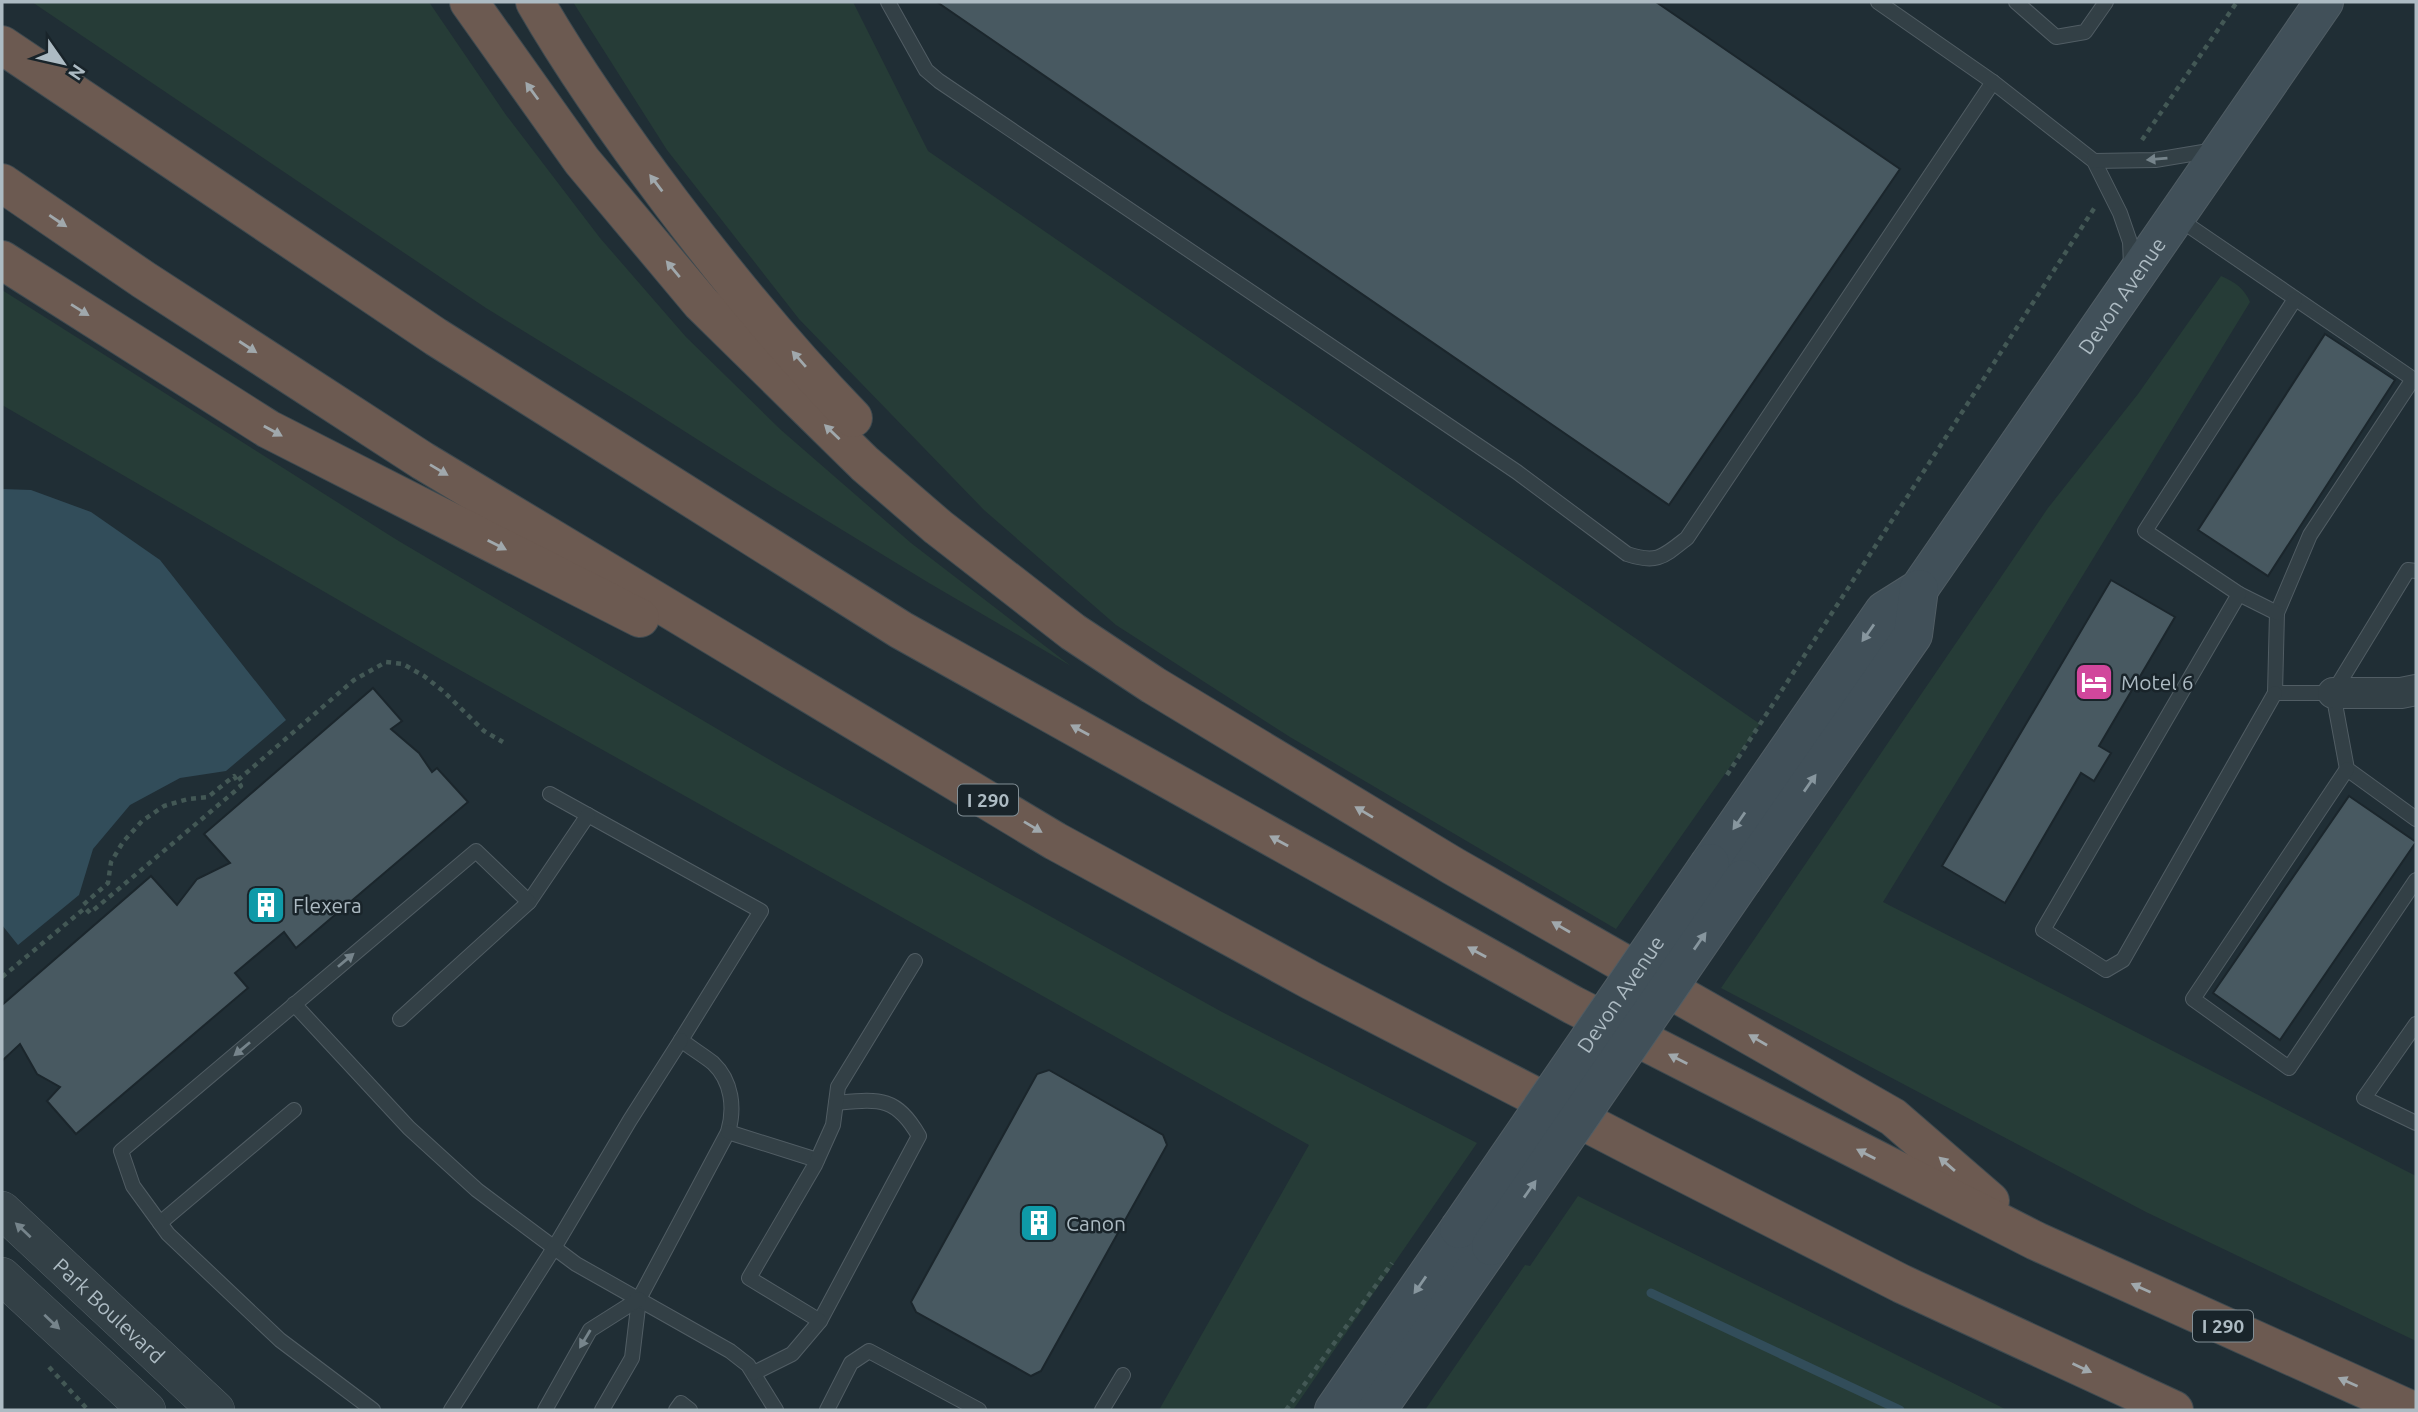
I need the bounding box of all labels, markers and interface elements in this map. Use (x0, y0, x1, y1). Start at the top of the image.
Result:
north arrow (28, 28, 98, 98)
text: N (64, 60, 90, 85)
one-way arrow (525, 82, 539, 100)
one-way arrow (2146, 154, 2168, 165)
one-way arrow (648, 174, 663, 192)
one-way arrow (49, 214, 67, 228)
street label: Devon Avenue (2073, 233, 2170, 359)
one-way arrow (666, 261, 681, 278)
one-way arrow (70, 303, 90, 316)
one-way arrow (238, 340, 257, 353)
one-way arrow (791, 350, 807, 368)
one-way arrow (263, 425, 283, 436)
one-way arrow (824, 425, 841, 441)
one-way arrow (429, 464, 448, 476)
one-way arrow (487, 540, 507, 551)
one-way arrow (1861, 624, 1875, 642)
hotel icon: Motel 6 (2073, 661, 2115, 703)
place label: Motel 6 (2121, 670, 2194, 694)
one-way arrow (1070, 724, 1090, 736)
one-way arrow (1803, 774, 1817, 792)
road number: I 290 (958, 785, 1018, 816)
one-way arrow (1355, 806, 1374, 818)
one-way arrow (1733, 811, 1746, 830)
one-way arrow (1023, 821, 1042, 834)
one-way arrow (1269, 835, 1288, 847)
building icon: Flexera (245, 884, 287, 926)
place label: Flexera (293, 893, 362, 917)
one-way arrow (1551, 921, 1570, 933)
street label: Devon Avenue (1572, 931, 1669, 1057)
one-way arrow (1693, 932, 1707, 950)
one-way arrow (1467, 946, 1487, 958)
one-way arrow (338, 953, 355, 968)
one-way arrow (1748, 1034, 1768, 1046)
one-way arrow (233, 1041, 251, 1056)
one-way arrow (1668, 1053, 1688, 1064)
one-way arrow (1856, 1149, 1876, 1160)
one-way arrow (1939, 1157, 1956, 1172)
one-way arrow (1523, 1180, 1537, 1198)
building icon: Canon (1018, 1202, 1060, 1244)
place label: Canon (1066, 1211, 1126, 1235)
one-way arrow (14, 1222, 32, 1238)
street label: Park Boulevard (49, 1253, 170, 1368)
one-way arrow (1413, 1276, 1427, 1294)
one-way arrow (2131, 1282, 2151, 1294)
road number: I 290 (2193, 1310, 2253, 1342)
one-way arrow (43, 1314, 61, 1330)
one-way arrow (579, 1330, 592, 1349)
one-way arrow (2072, 1362, 2092, 1374)
one-way arrow (2338, 1376, 2358, 1388)

